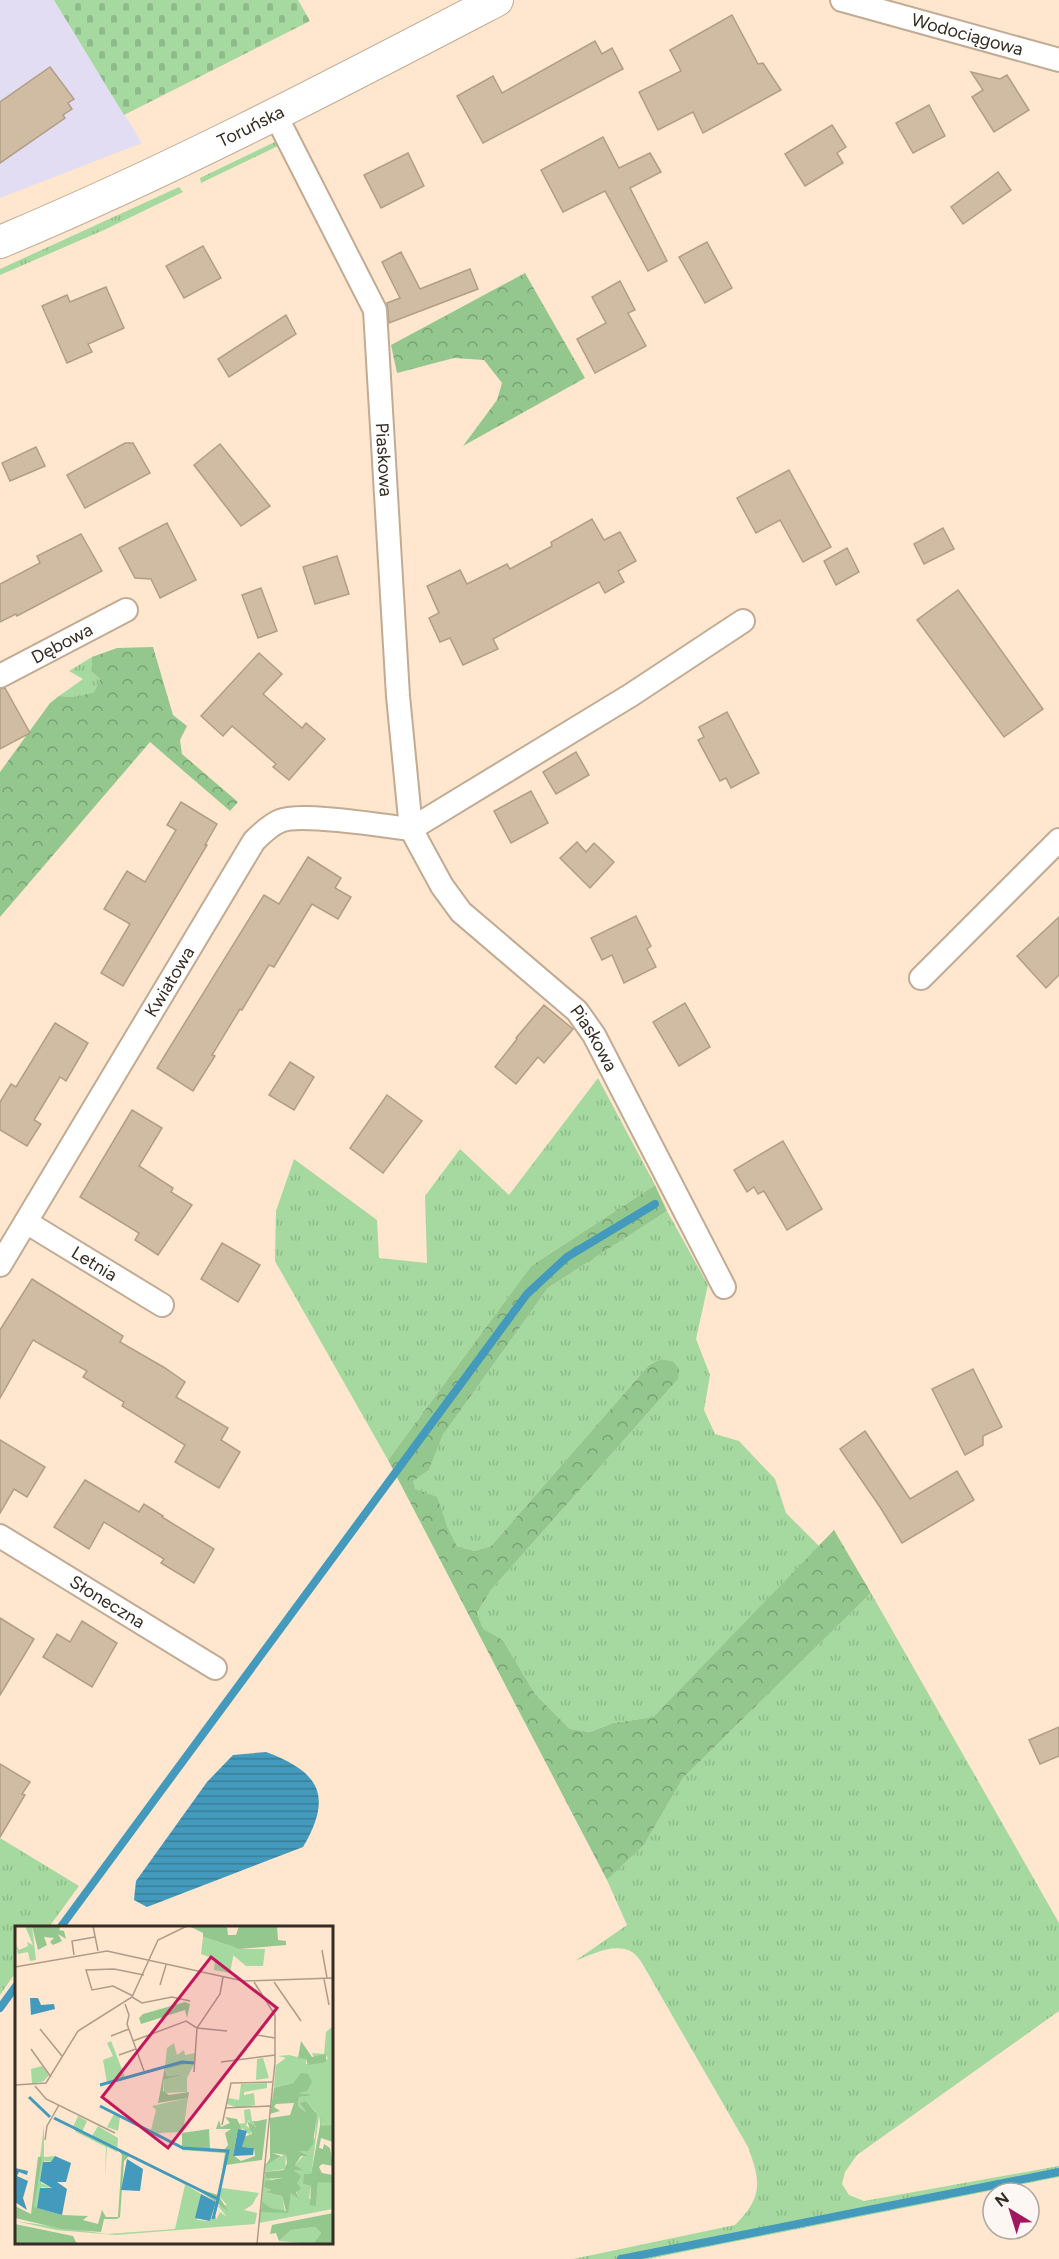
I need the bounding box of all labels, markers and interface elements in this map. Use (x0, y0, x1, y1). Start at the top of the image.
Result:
street label: Wodociągowa (909, 9, 1026, 61)
street label: Toruńska (214, 101, 288, 152)
street label: Piaskowa (371, 422, 397, 497)
street label: Dębowa (28, 618, 96, 669)
street label: Kwiatowa (140, 943, 199, 1021)
street label: Piaskowa (565, 1001, 622, 1075)
street label: Letnia (67, 1241, 121, 1286)
street label: Słoneczna (66, 1570, 149, 1633)
inset map (15, 1926, 333, 2244)
north arrow (981, 2181, 1041, 2241)
text: N (991, 2188, 1013, 2211)

